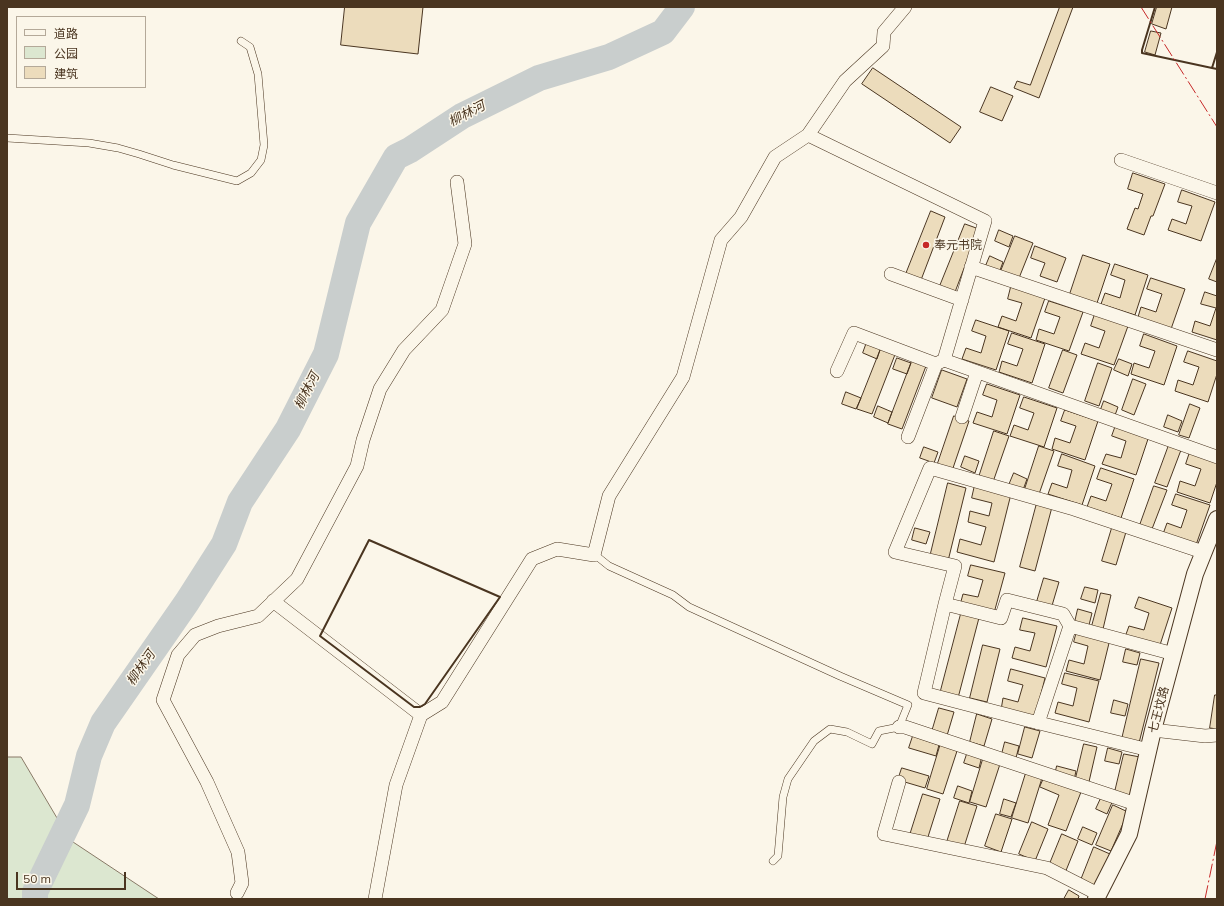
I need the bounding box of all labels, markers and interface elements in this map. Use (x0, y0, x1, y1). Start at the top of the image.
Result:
legend (16, 16, 146, 88)
text: 道路 (54, 26, 78, 41)
text: 公园 (54, 46, 78, 61)
text: 建筑 (54, 66, 78, 81)
water label: 柳林河 (446, 98, 488, 130)
place label: 奉元书院 (934, 238, 982, 252)
marker: 奉元书院 (921, 240, 931, 250)
water label: 柳林河 (291, 370, 323, 412)
water label: 柳林河 (123, 648, 159, 688)
street label: 七王坟路 (1146, 685, 1172, 735)
scale bar (18, 864, 128, 890)
text: 50 m (23, 871, 51, 886)

